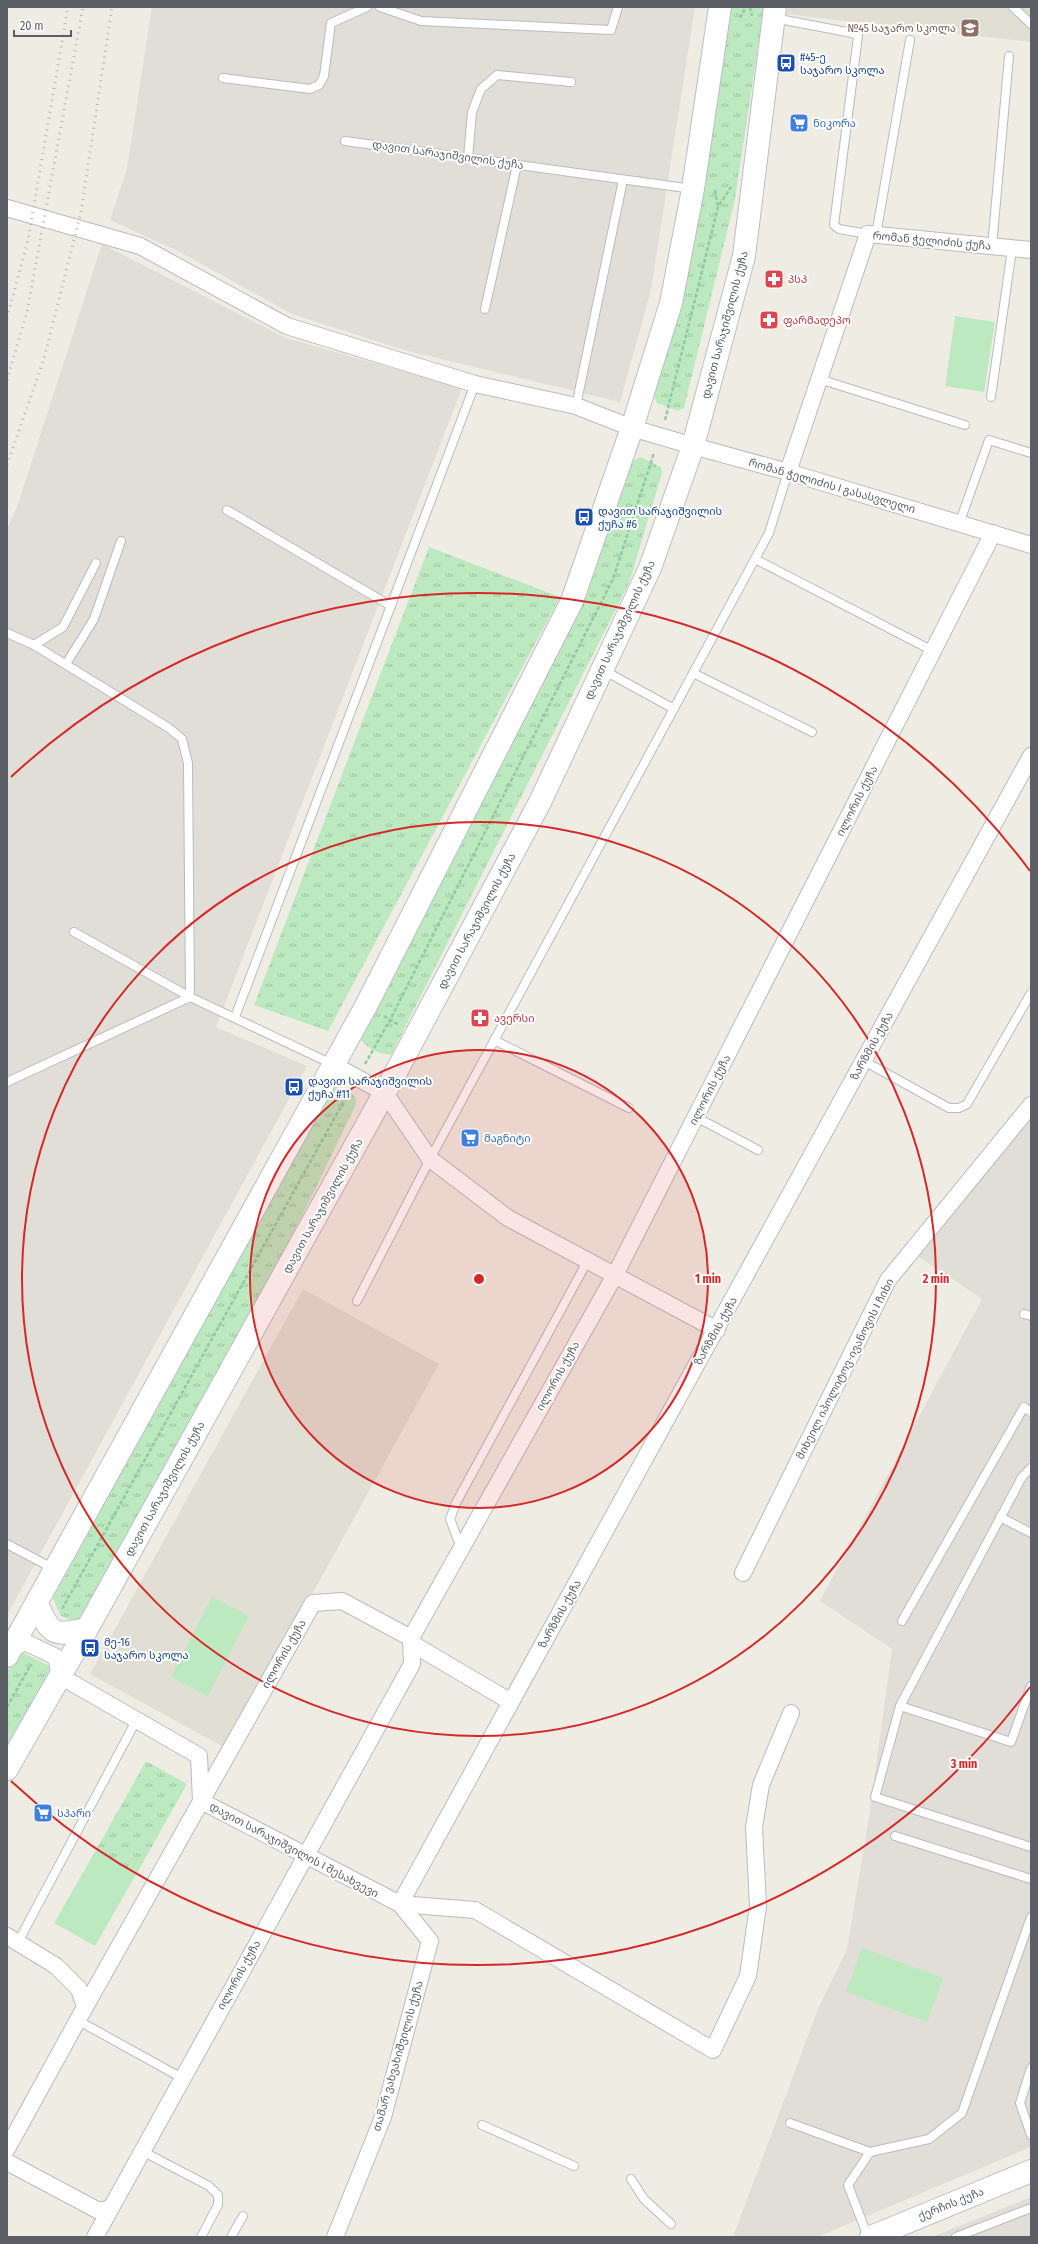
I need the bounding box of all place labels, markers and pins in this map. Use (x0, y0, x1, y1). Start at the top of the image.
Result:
school or university icon: №45 საჯარო სკოლა (959, 17, 981, 39)
place label: №45 საჯარო სკოლა (847, 22, 956, 35)
place label: #45-ე საჯარო სკოლა (800, 51, 885, 77)
bus stop icon: #45-ე საჯარო სკოლა (775, 52, 797, 74)
supermarket icon: ნიკორა (788, 112, 810, 134)
place label: ნიკორა (813, 117, 856, 130)
pharmacy icon: პსპ (763, 268, 785, 290)
place label: პსპ (788, 273, 807, 286)
pharmacy icon: ფარმადეპო (758, 309, 780, 331)
place label: ფარმადეპო (783, 314, 851, 327)
place label: დავით სარაჯიშვილის ქუჩა #6 (598, 505, 722, 531)
bus stop icon: დავით სარაჯიშვილის ქუჩა #6 (573, 506, 595, 528)
pharmacy icon: ავერსი (469, 1007, 491, 1029)
place label: ავერსი (494, 1012, 534, 1025)
place label: დავით სარაჯიშვილის ქუჩა #11 (308, 1075, 432, 1101)
bus stop icon: დავით სარაჯიშვილის ქუჩა #11 (283, 1076, 305, 1098)
supermarket icon: მაგნიტი (459, 1127, 481, 1149)
place label: მაგნიტი (484, 1132, 531, 1145)
centre of rings (472, 1272, 486, 1286)
place label: მე-16 საჯარო სკოლა (104, 1636, 189, 1662)
bus stop icon: მე-16 საჯარო სკოლა (79, 1637, 101, 1659)
supermarket icon: სპარი (32, 1802, 54, 1824)
place label: სპარი (57, 1807, 91, 1820)

